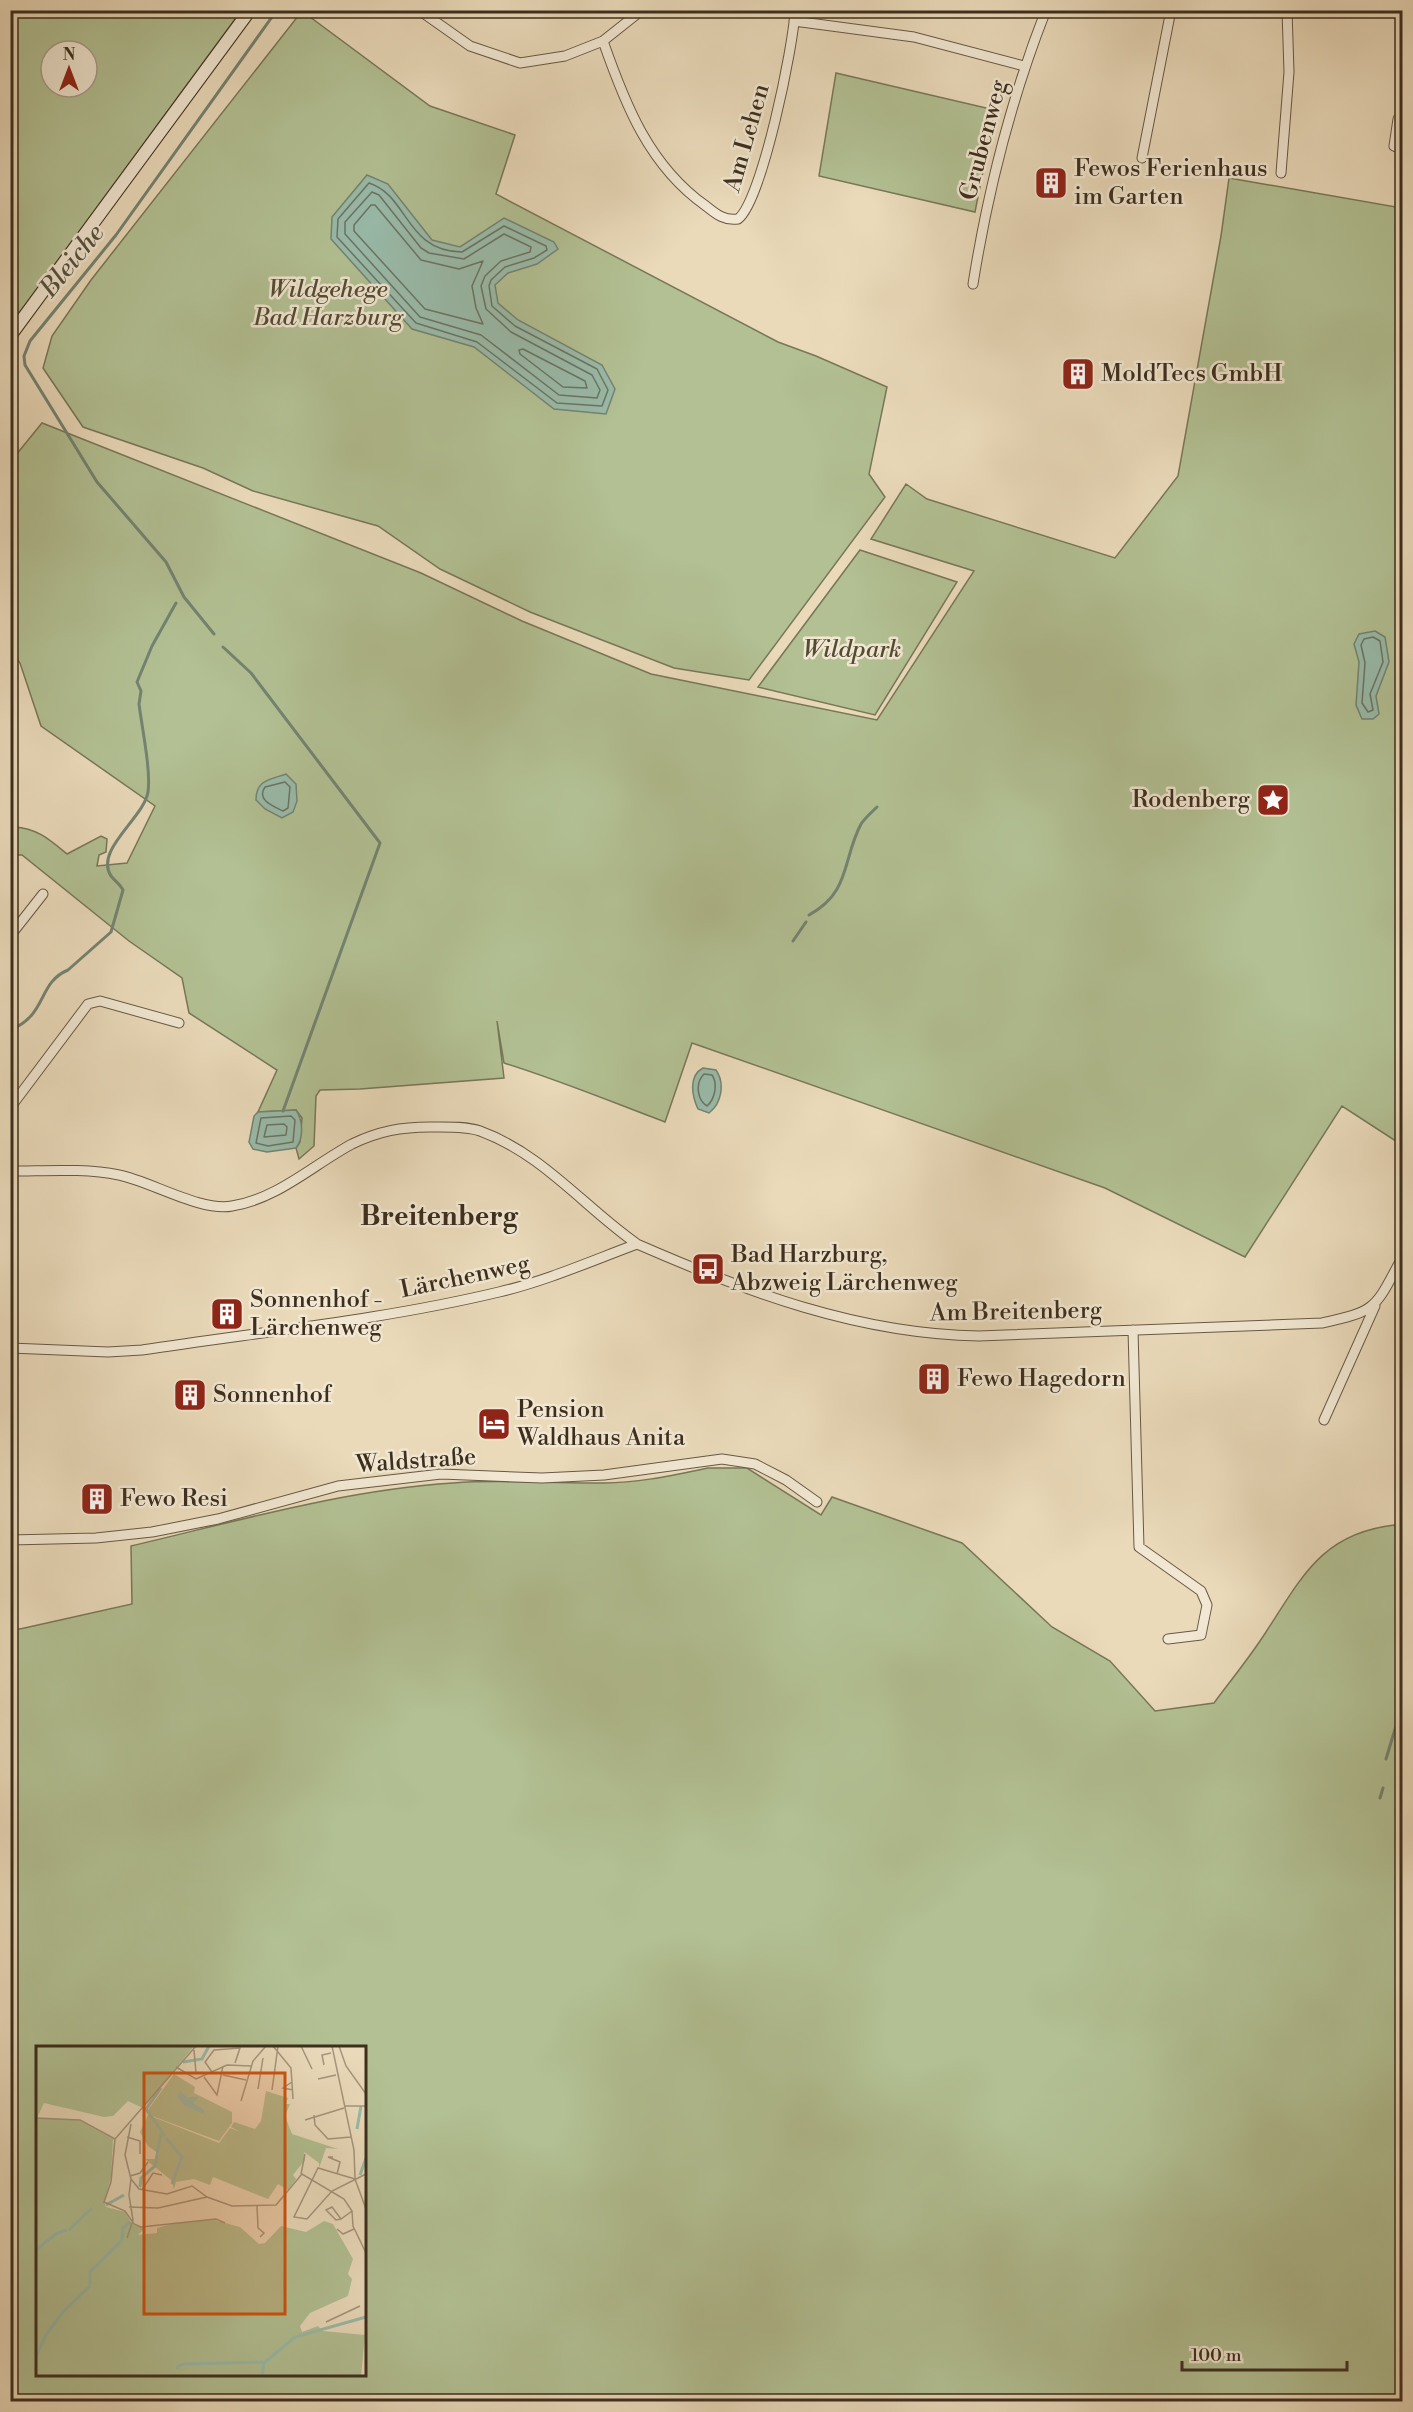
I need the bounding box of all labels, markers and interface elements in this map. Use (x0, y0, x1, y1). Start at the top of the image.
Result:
north arrow (39, 39, 99, 99)
text: N (63, 45, 76, 65)
street label: Grubenweg (954, 76, 1015, 203)
street label: Am Lehen (717, 80, 777, 197)
place label: Fewos Ferienhaus im Garten (1074, 154, 1268, 212)
building icon: Fewos Ferienhaus im Garten (1033, 165, 1069, 201)
water label: Bleiche (32, 218, 111, 305)
park label: Wildgehege Bad Harzburg (252, 275, 404, 333)
building icon: MoldTecs GmbH (1060, 356, 1096, 392)
place label: MoldTecs GmbH (1101, 359, 1282, 389)
park label: Wildpark (803, 635, 901, 665)
place icon: Rodenberg (1255, 782, 1291, 818)
place label: Rodenberg (1132, 785, 1251, 815)
district label: Breitenberg (360, 1200, 519, 1234)
place label: Bad Harzburg, Abzweig Lärchenweg (730, 1240, 958, 1298)
street label: Lärchenweg (397, 1249, 533, 1305)
bus stop icon: Bad Harzburg, Abzweig Lärchenweg (690, 1251, 726, 1287)
place label: Sonnenhof - Lärchenweg (250, 1285, 383, 1343)
street label: Am Breitenberg (929, 1295, 1103, 1329)
building icon: Sonnenhof - Lärchenweg (209, 1296, 245, 1332)
building icon: Fewo Hagedorn (916, 1361, 952, 1397)
place label: Fewo Hagedorn (957, 1364, 1126, 1394)
building icon: Sonnenhof (172, 1377, 208, 1413)
place label: Sonnenhof (213, 1380, 333, 1410)
place label: Pension Waldhaus Anita (516, 1395, 686, 1453)
hotel icon: Pension Waldhaus Anita (476, 1406, 512, 1442)
street label: Waldstraße (354, 1442, 477, 1480)
building icon: Fewo Resi (79, 1481, 115, 1517)
place label: Fewo Resi (120, 1484, 228, 1514)
inset map (36, 2046, 366, 2376)
scale bar (1182, 2334, 1347, 2372)
text: 100 m (1191, 2344, 1242, 2367)

